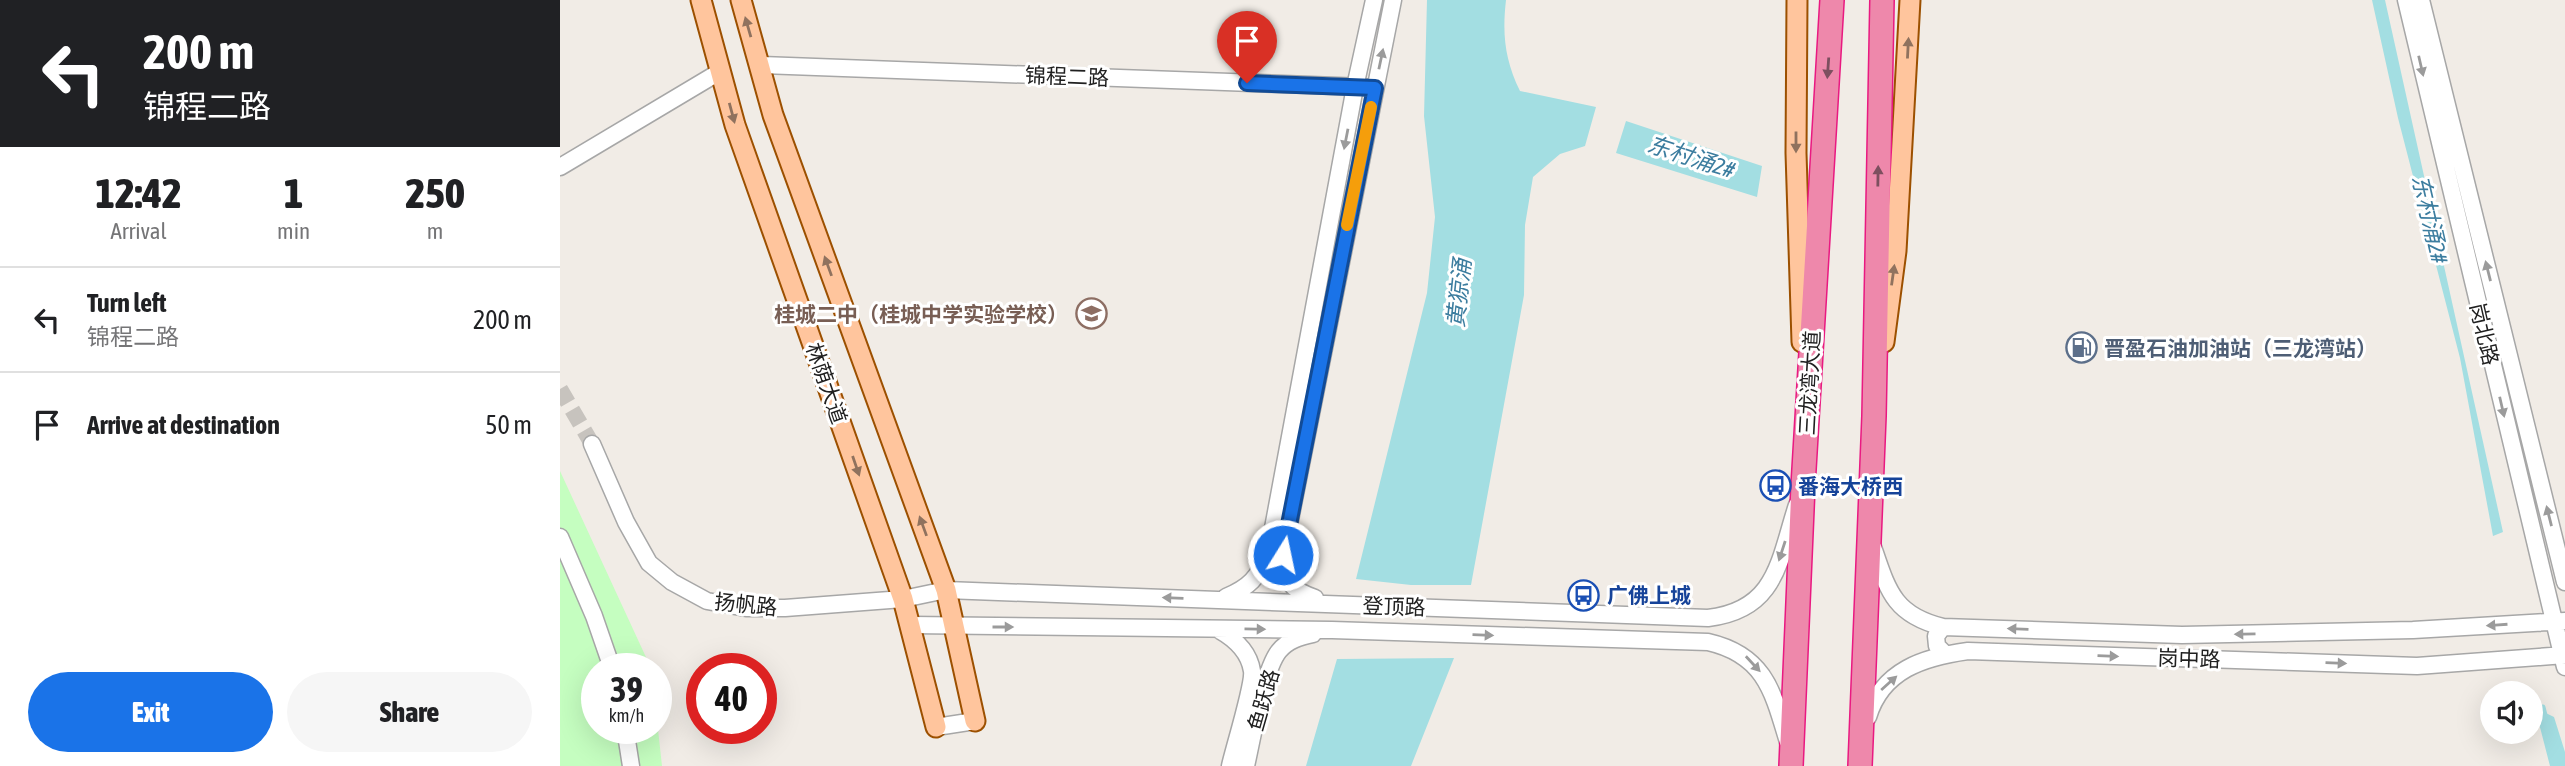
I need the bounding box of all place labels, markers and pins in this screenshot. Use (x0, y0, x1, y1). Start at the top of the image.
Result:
pin (1217, 11, 1277, 83)
school or university icon: 桂城二中（桂城中学实验学校） (1074, 297, 1108, 331)
place label: 桂城二中（桂城中学实验学校） (774, 302, 1068, 326)
fuel station icon: 晋盈石油加油站（三龙湾站） (2064, 331, 2098, 365)
place label: 晋盈石油加油站（三龙湾站） (2104, 336, 2377, 360)
bus stop icon: 番海大桥西 (1758, 469, 1792, 503)
place label: 番海大桥西 (1798, 474, 1903, 498)
bus stop icon: 广佛上城 (1567, 578, 1601, 612)
place label: 广佛上城 (1607, 583, 1691, 607)

